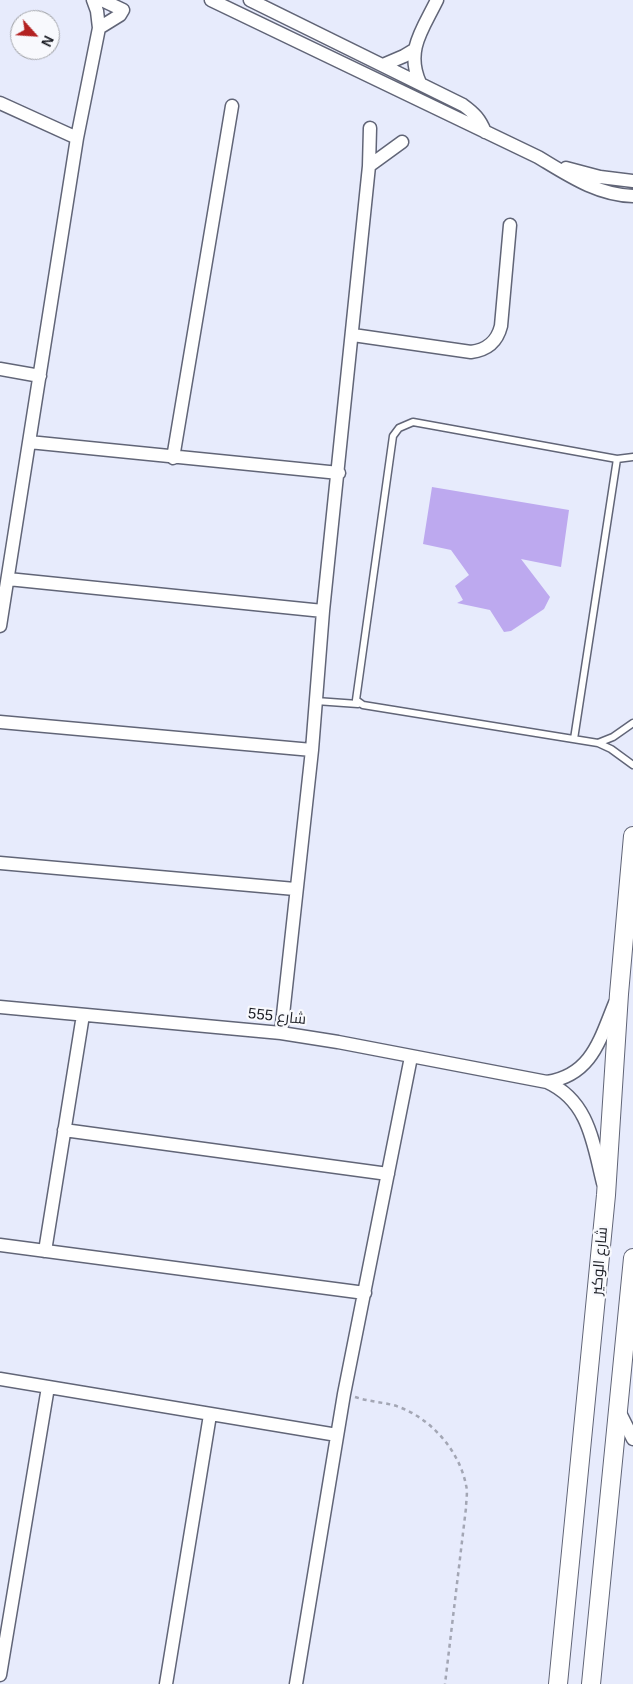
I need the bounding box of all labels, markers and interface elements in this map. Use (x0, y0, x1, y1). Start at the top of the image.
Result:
north arrow (10, 10, 60, 60)
text: N (38, 33, 57, 49)
street label: شارع 555 (247, 1005, 307, 1029)
street label: شارع الوكير (588, 1226, 612, 1296)

